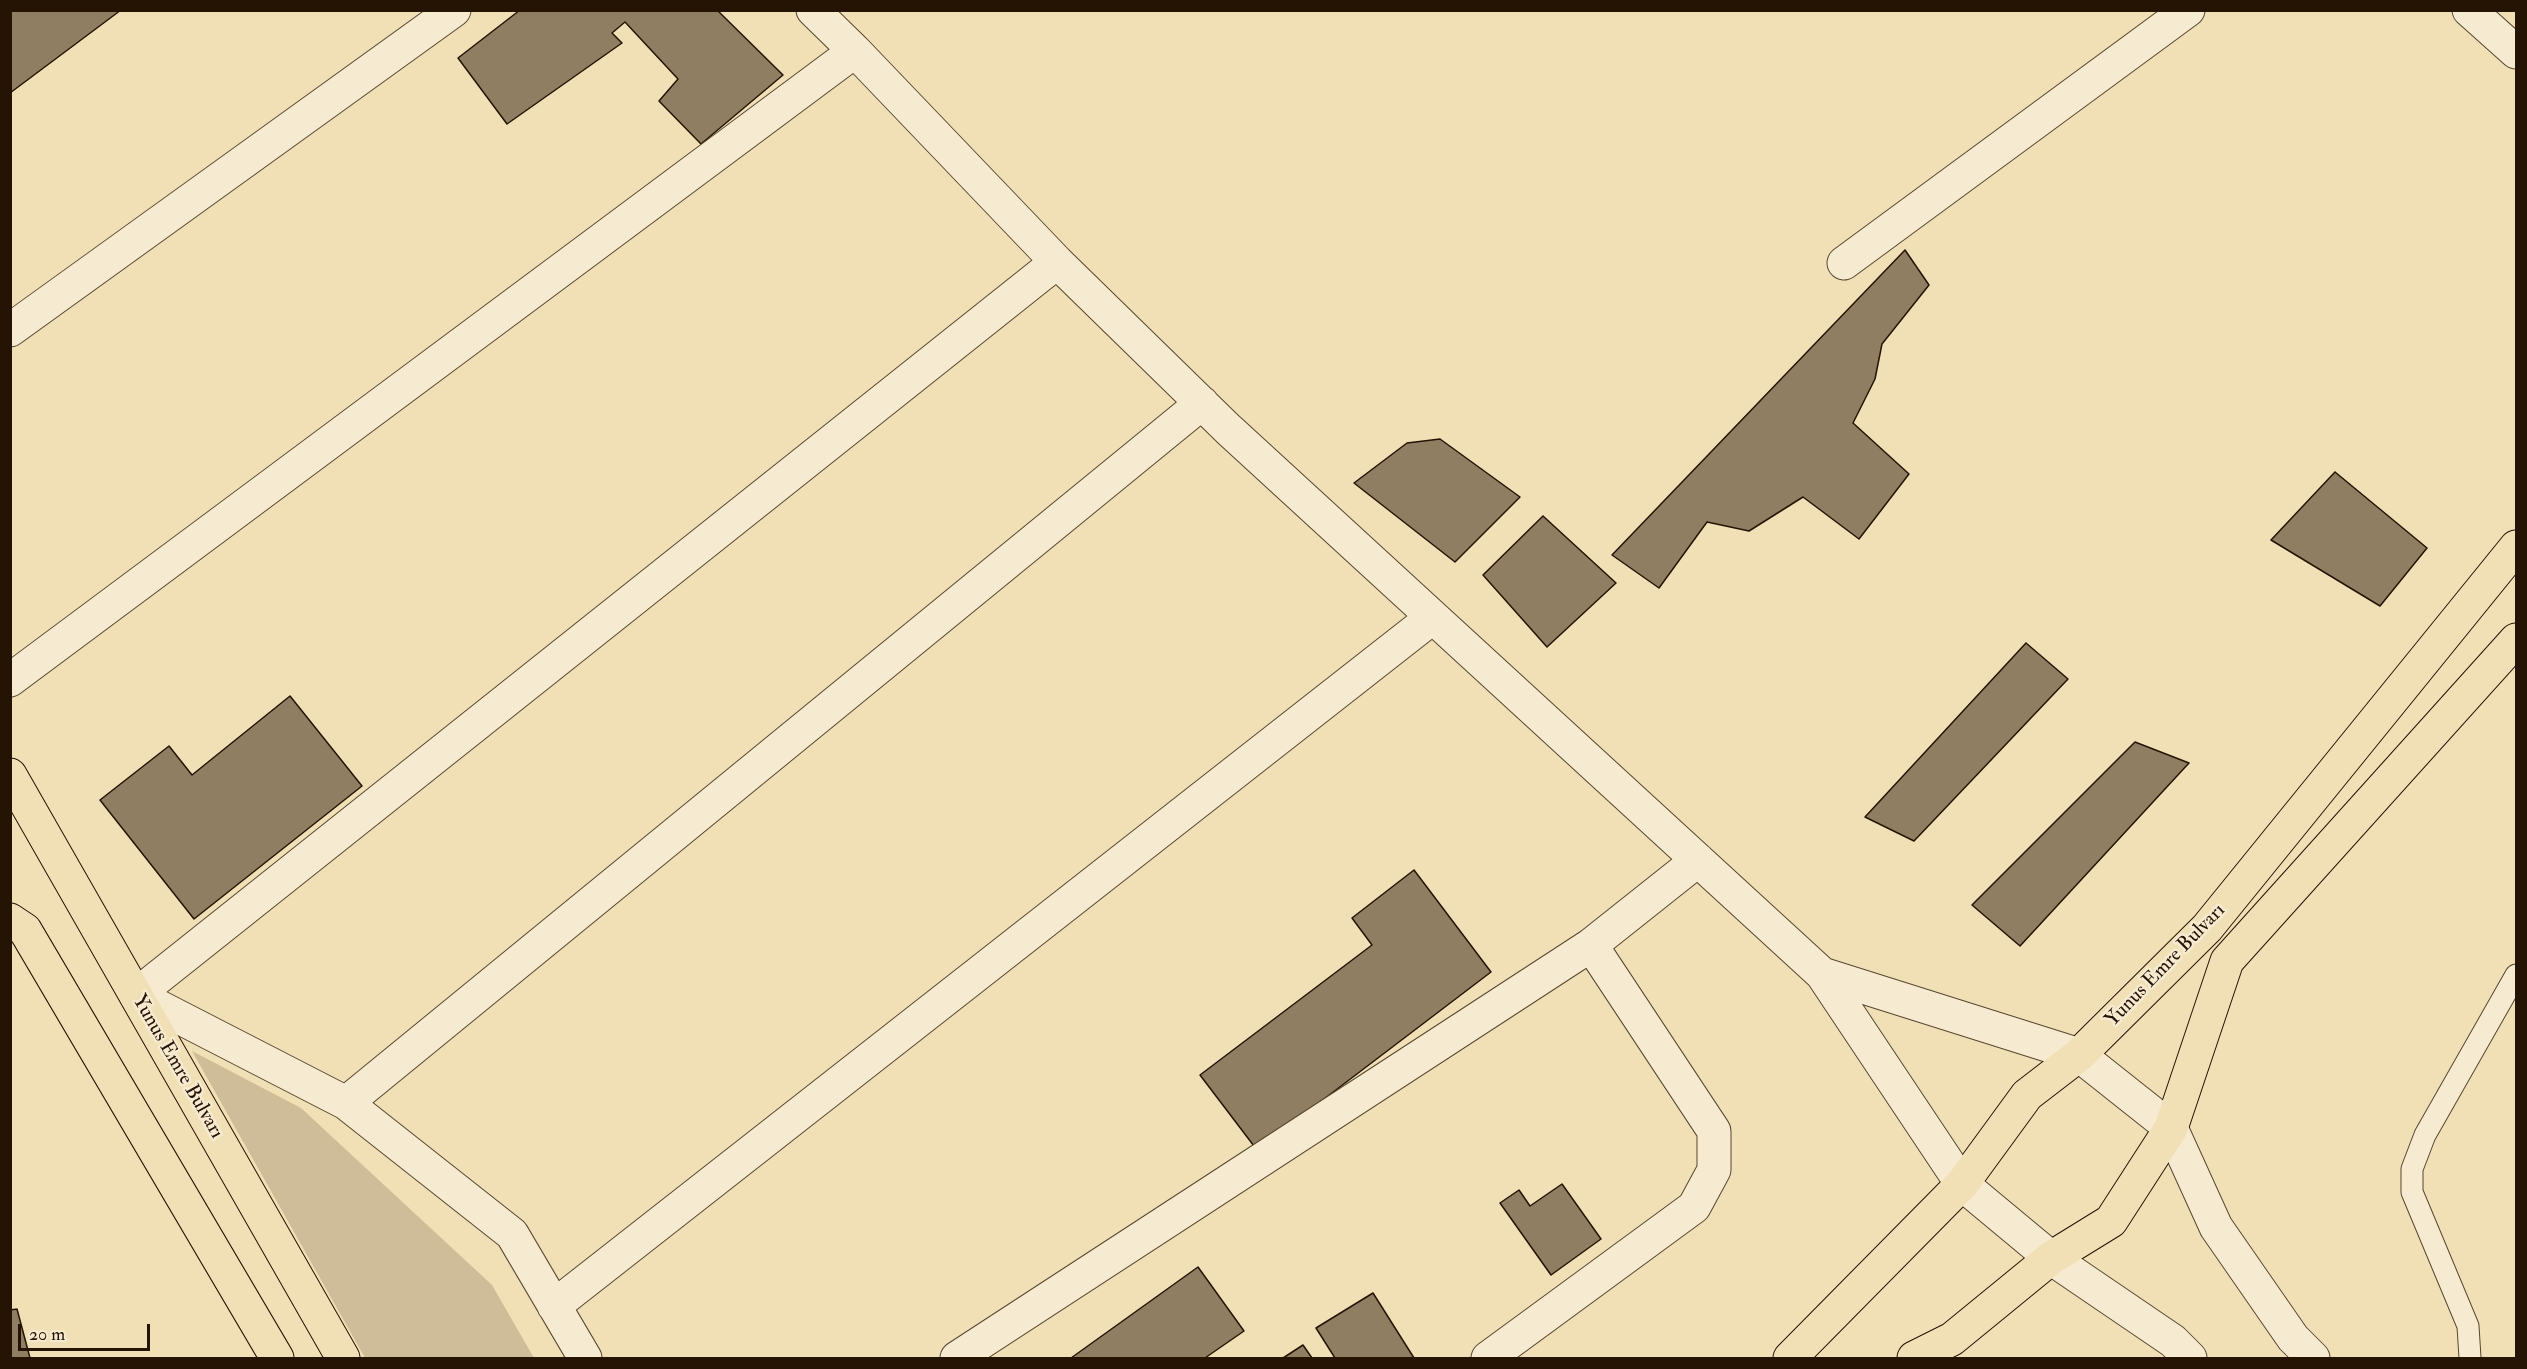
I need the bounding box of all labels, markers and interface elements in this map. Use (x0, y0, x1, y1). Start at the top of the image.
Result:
street label: Yunus Emre Bulvarı (2101, 899, 2231, 1033)
street label: Yunus Emre Bulvarı (126, 991, 228, 1143)
scale bar (21, 1312, 153, 1350)
text: 20 m (29, 1323, 65, 1346)

